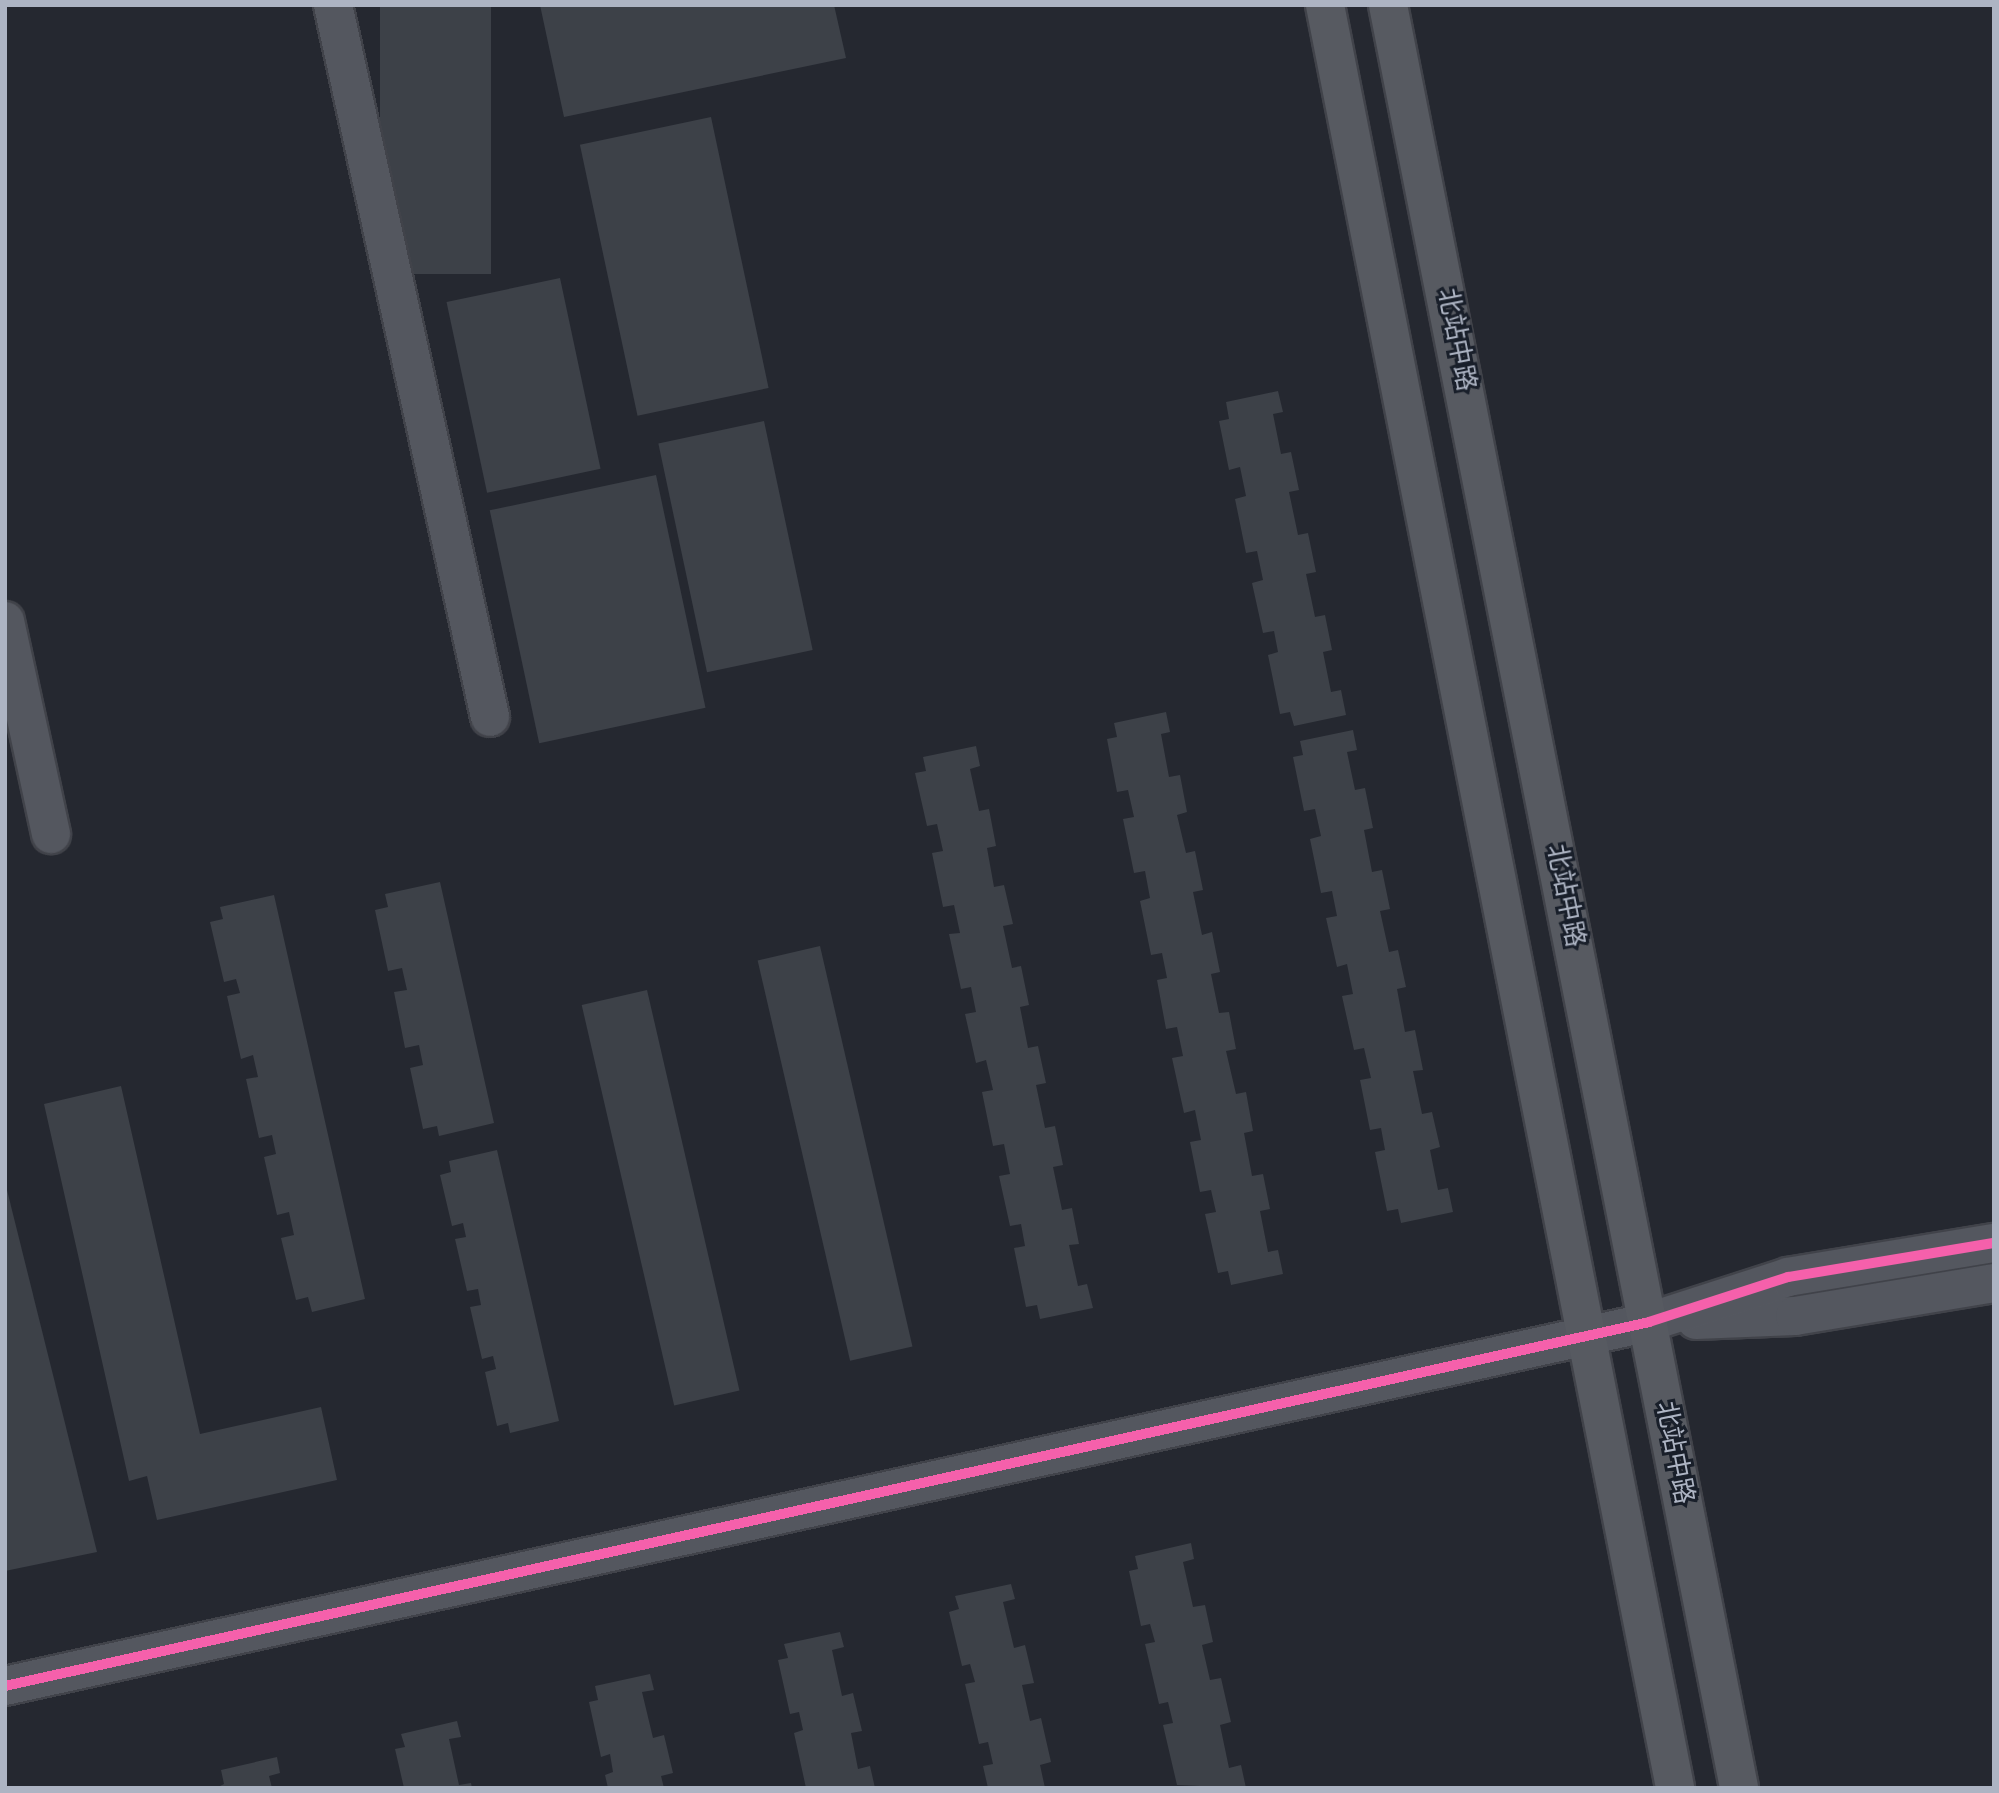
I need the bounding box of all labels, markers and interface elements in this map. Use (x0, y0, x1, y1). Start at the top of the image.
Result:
street label: 北站中路 (1431, 286, 1481, 394)
street label: 北站中路 (1540, 842, 1590, 950)
street label: 北站中路 (1649, 1399, 1699, 1507)

